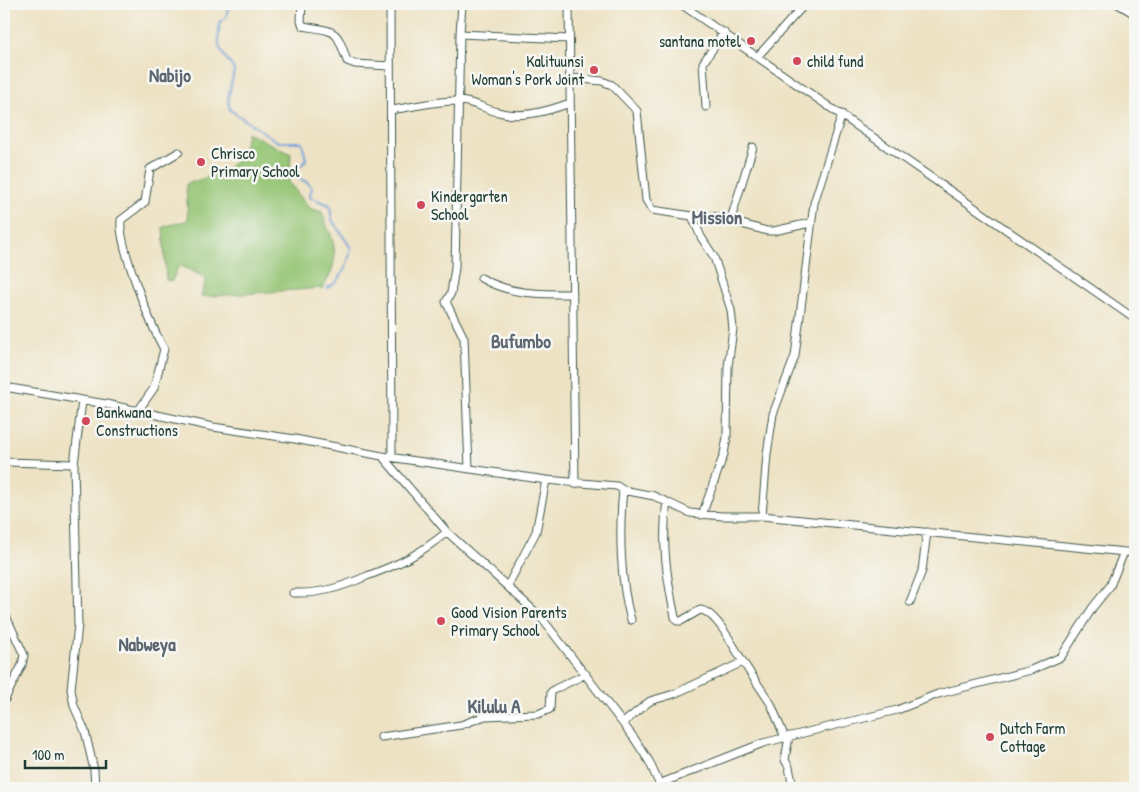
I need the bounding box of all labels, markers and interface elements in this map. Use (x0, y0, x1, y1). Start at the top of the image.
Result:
place label: santana motel (659, 30, 742, 52)
marker: santana motel (745, 35, 757, 47)
place label: Kalituunsi Woman's Pork Joint (472, 50, 584, 90)
place label: child fund (807, 50, 863, 72)
marker: child fund (791, 55, 803, 67)
district label: Nabijo (149, 62, 191, 88)
marker: Kalituunsi Woman's Pork Joint (588, 64, 600, 76)
place label: Chrisco Primary School (211, 142, 300, 182)
marker: Chrisco Primary School (195, 156, 207, 168)
place label: Kindergarten School (431, 185, 508, 225)
marker: Kindergarten School (415, 199, 427, 211)
district label: Mission (692, 204, 743, 230)
district label: Bufumbo (491, 328, 551, 354)
place label: Bankwana Constructions (96, 401, 178, 441)
marker: Bankwana Constructions (80, 415, 92, 427)
place label: Good Vision Parents Primary School (451, 601, 567, 641)
marker: Good Vision Parents Primary School (435, 615, 447, 627)
district label: Nabweya (118, 631, 176, 658)
district label: Kilulu A (467, 693, 521, 719)
place label: Dutch Farm Cottage (1000, 717, 1066, 757)
marker: Dutch Farm Cottage (984, 731, 996, 743)
scale bar (25, 737, 106, 769)
text: 100 m (32, 744, 65, 765)

